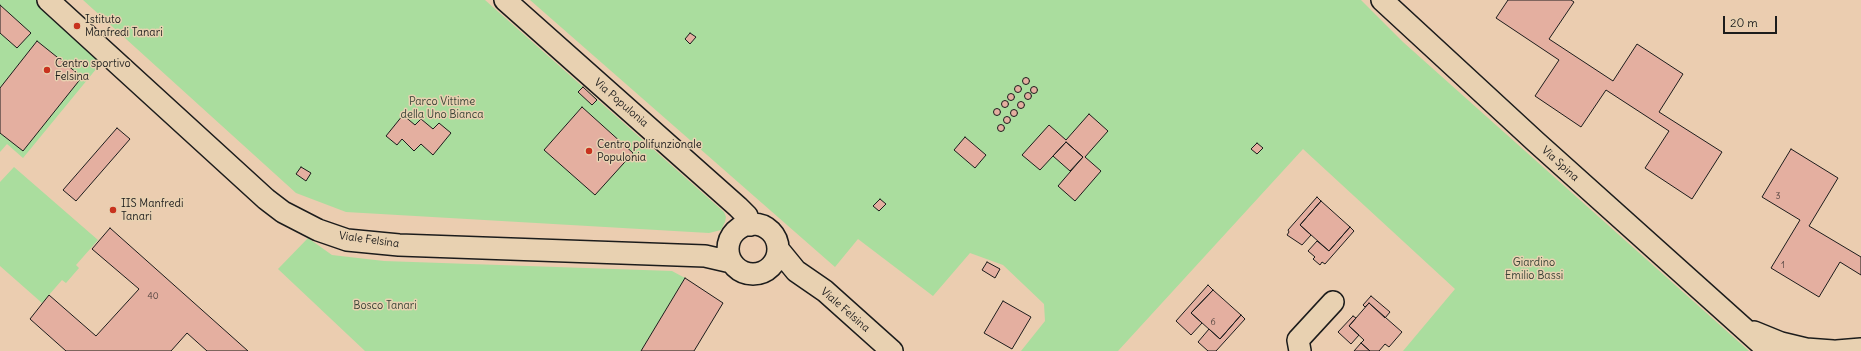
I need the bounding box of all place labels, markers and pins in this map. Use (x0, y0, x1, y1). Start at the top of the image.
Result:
place label: Istituto Manfredi Tanari (85, 13, 163, 39)
marker: Istituto Manfredi Tanari (72, 21, 82, 31)
place label: Centro sportivo Felsina (55, 57, 131, 83)
marker: Centro sportivo Felsina (42, 65, 52, 75)
place label: Centro polifunzionale Populonia (597, 138, 702, 164)
marker: Centro polifunzionale Populonia (584, 146, 594, 156)
place label: IIS Manfredi Tanari (121, 197, 183, 223)
marker: IIS Manfredi Tanari (108, 205, 118, 215)

